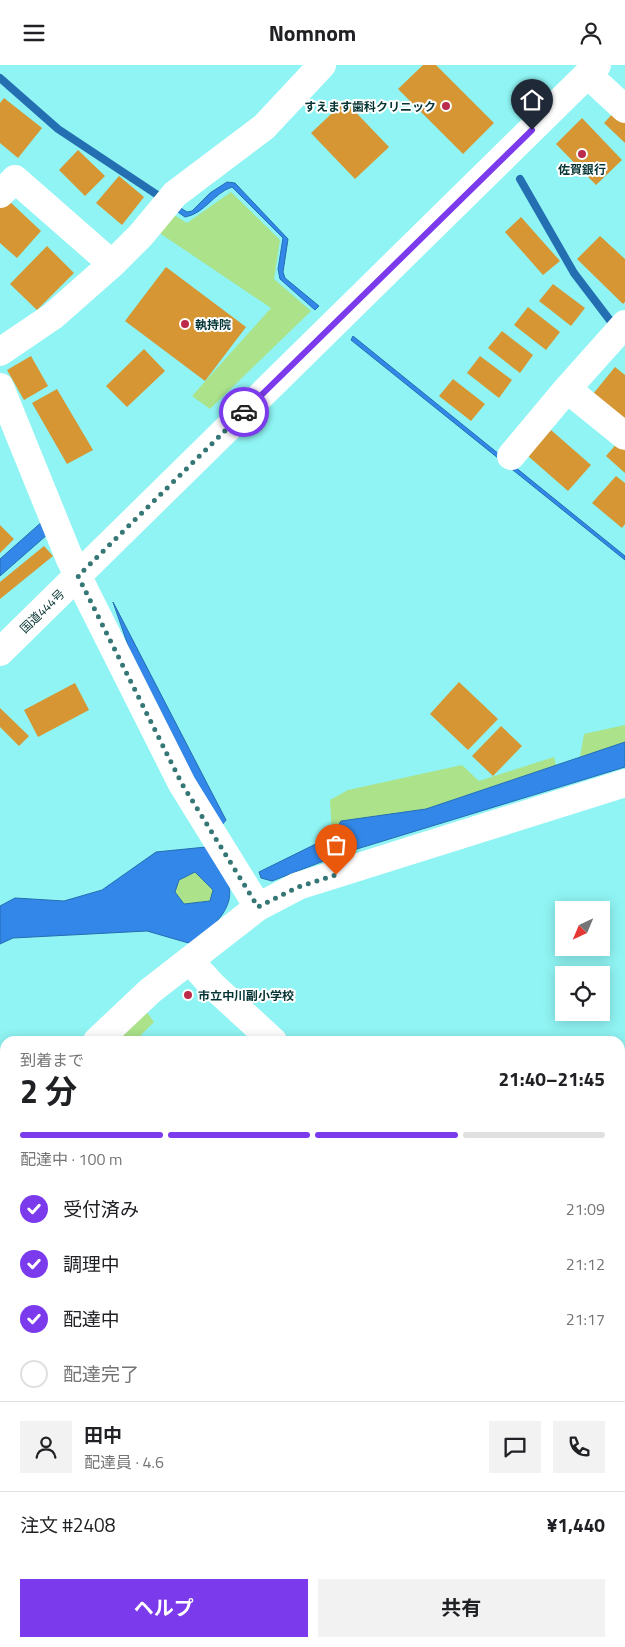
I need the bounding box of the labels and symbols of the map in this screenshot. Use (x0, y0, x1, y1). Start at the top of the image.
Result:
pin (511, 79, 553, 130)
place label: すえます歯科クリニック (304, 97, 436, 116)
marker: すえます歯科クリニック (440, 100, 452, 112)
marker: 佐賀銀行 (576, 148, 588, 160)
place label: 佐賀銀行 (558, 160, 606, 179)
place label: 執持院 (195, 315, 231, 334)
marker: 執持院 (179, 318, 191, 330)
courier (219, 387, 269, 437)
street label: 国道444号 (15, 585, 69, 637)
pin (315, 824, 357, 875)
north arrow (555, 901, 610, 956)
place label: 市立中川副小学校 (198, 986, 294, 1005)
marker: 市立中川副小学校 (182, 989, 194, 1001)

